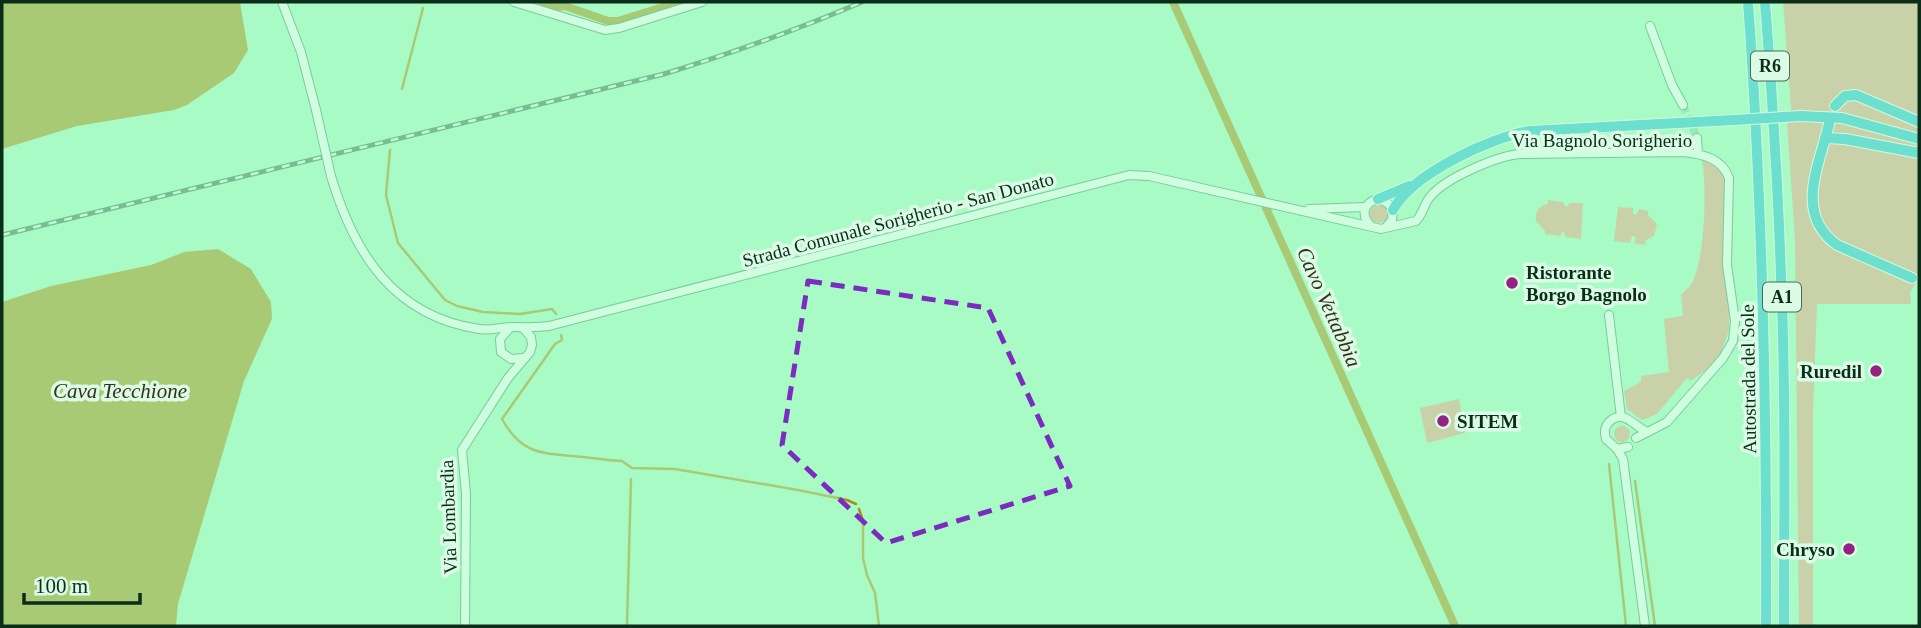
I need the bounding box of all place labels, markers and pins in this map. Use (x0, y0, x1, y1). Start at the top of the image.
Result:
place label: Ristorante Borgo Bagnolo (1526, 262, 1647, 305)
marker: Ristorante Borgo Bagnolo (1504, 275, 1520, 291)
place label: Ruredil (1800, 361, 1862, 382)
marker: Ruredil (1868, 363, 1884, 379)
place label: SITEM (1457, 411, 1518, 432)
marker: SITEM (1435, 413, 1451, 429)
place label: Chryso (1776, 539, 1835, 560)
marker: Chryso (1841, 541, 1857, 557)

